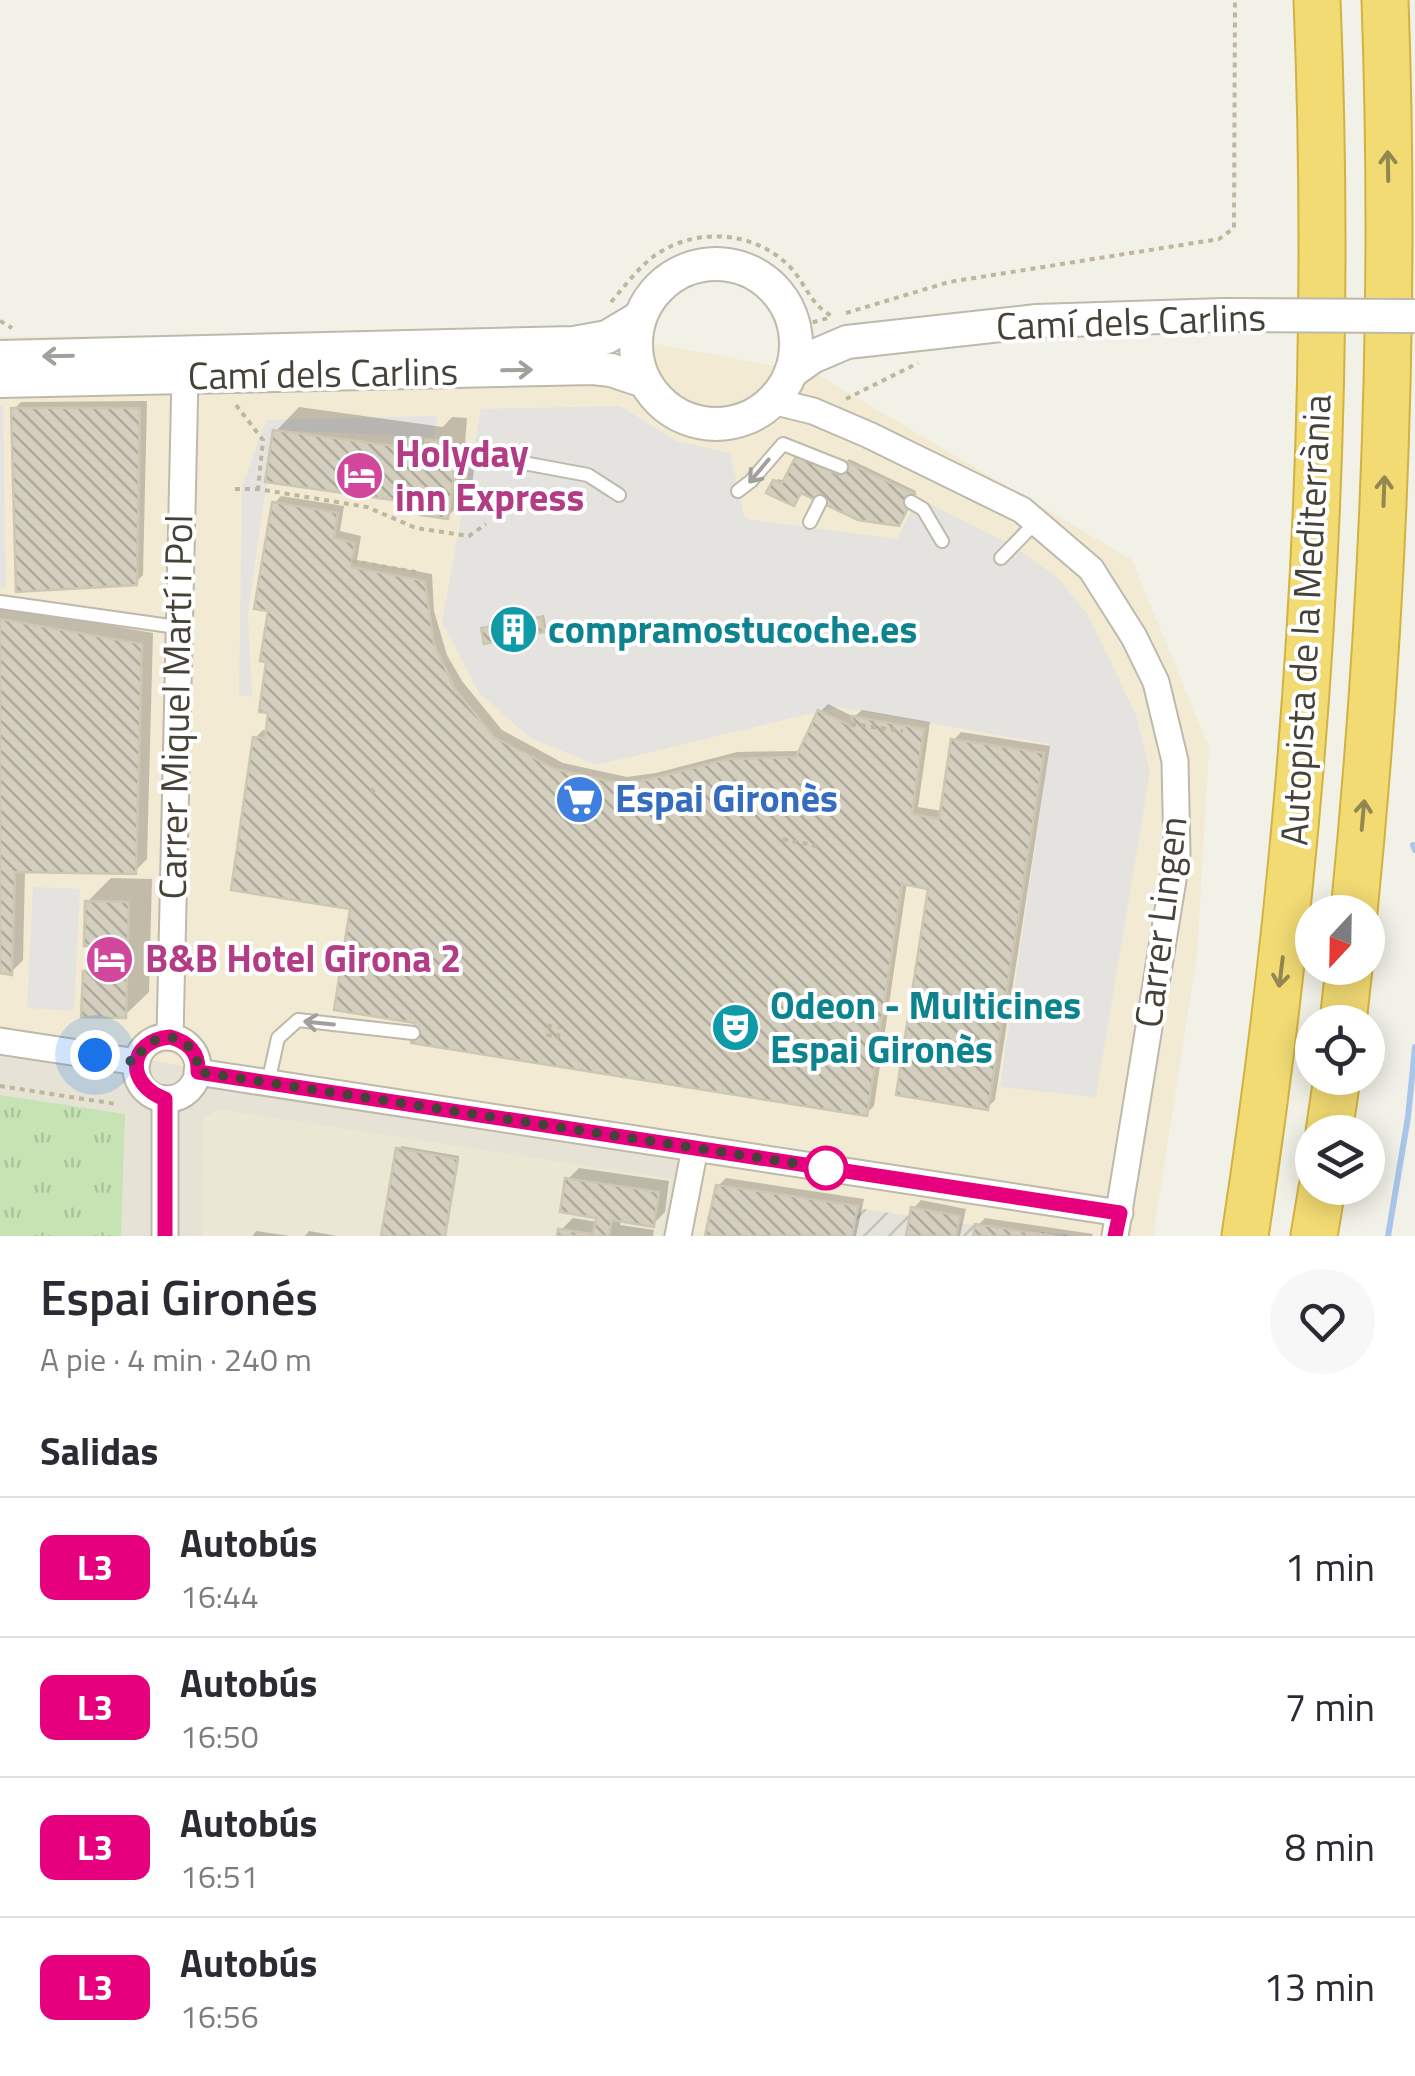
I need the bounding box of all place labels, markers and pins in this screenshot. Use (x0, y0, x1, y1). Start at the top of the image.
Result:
place label: Holyday inn Express (395, 424, 584, 526)
hotel icon: Holyday inn Express (334, 450, 386, 502)
place label: compramostucoche.es (548, 600, 917, 658)
building icon: compramostucoche.es (487, 604, 539, 656)
place label: Espai Gironès (615, 769, 838, 827)
supermarket icon: Espai Gironès (554, 773, 606, 825)
place label: B&B Hotel Girona 2 (145, 929, 461, 987)
hotel icon: B&B Hotel Girona 2 (84, 933, 136, 985)
place label: Odeon - Multicines Espai Gironès (770, 976, 1081, 1078)
theatre icon: Odeon - Multicines Espai Gironès (709, 1002, 761, 1054)
unlabelled marker (805, 1147, 847, 1189)

